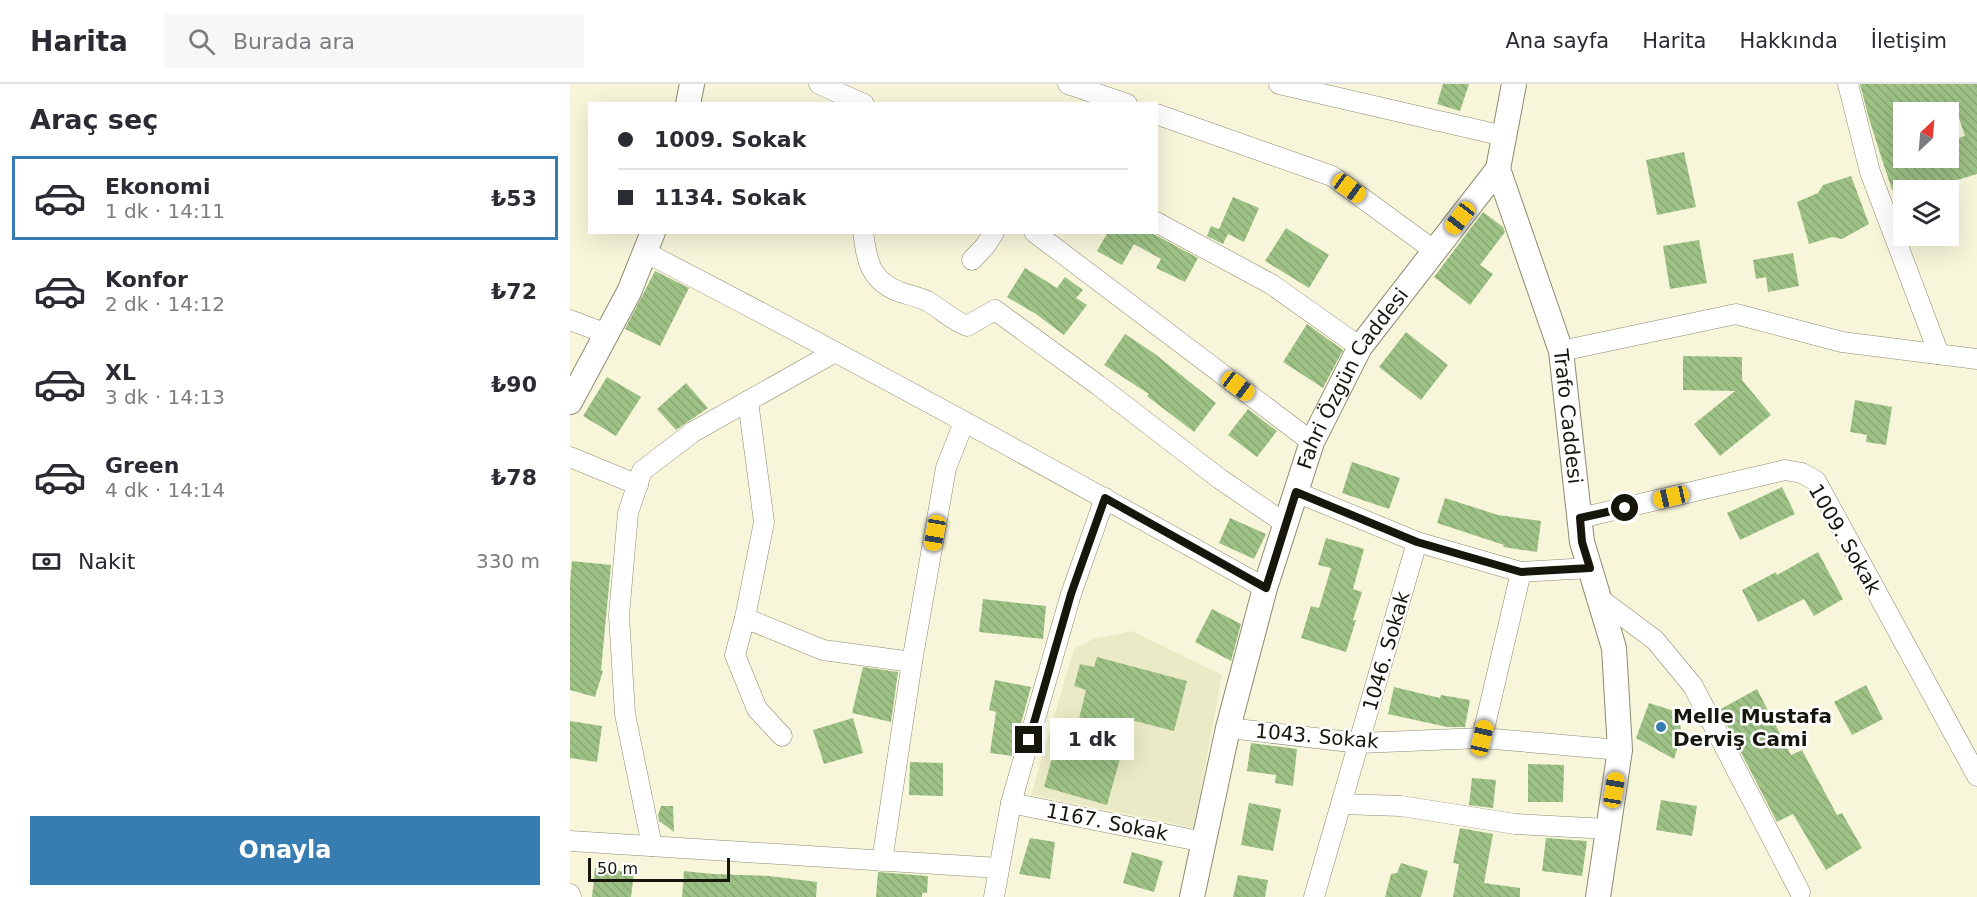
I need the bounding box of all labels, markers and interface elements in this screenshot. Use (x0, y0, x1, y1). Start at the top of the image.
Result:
search box (164, 14, 584, 68)
text: Harita (30, 25, 128, 58)
icon: search (185, 25, 218, 58)
text: Burada ara (233, 29, 355, 54)
text: Ana sayfa (1505, 29, 1609, 53)
text: Harita (1642, 29, 1706, 53)
text: Hakkında (1739, 29, 1838, 53)
text: İletişim (1871, 29, 1947, 53)
north arrow (1893, 102, 1959, 168)
map controls (1893, 102, 1959, 246)
text: Araç seç (30, 104, 158, 135)
text: 1009. Sokak (654, 127, 806, 152)
car (1329, 170, 1369, 206)
icon: car (33, 171, 87, 225)
text: Ekonomi (105, 174, 210, 199)
button: layers (1893, 180, 1959, 246)
text: 1134. Sokak (654, 185, 806, 210)
text: ₺53 (491, 186, 537, 211)
car (1442, 198, 1478, 238)
text: 1 dk · 14:11 (105, 199, 225, 223)
icon: car (33, 264, 87, 318)
text: Konfor (105, 267, 188, 292)
text: ₺72 (491, 279, 537, 304)
street label: Fahri Özgün Caddesi (1292, 283, 1413, 472)
text: 2 dk · 14:12 (105, 292, 225, 316)
street label: Trafo Caddesi (1549, 347, 1588, 485)
icon: car (33, 357, 87, 411)
text: XL (105, 360, 136, 385)
car (1218, 368, 1258, 404)
text: ₺90 (491, 372, 537, 397)
text: 3 dk · 14:13 (105, 385, 225, 409)
icon: car (33, 450, 87, 504)
text: Green (105, 453, 179, 478)
text: ₺78 (491, 465, 537, 490)
text: 4 dk · 14:14 (105, 478, 225, 502)
street label: 1009. Sokak (1804, 479, 1887, 599)
car (1651, 484, 1691, 510)
route start (1611, 494, 1638, 521)
car (923, 514, 947, 552)
icon: cash (30, 545, 63, 578)
text: Nakit (78, 549, 135, 574)
text: 330 m (476, 549, 540, 573)
street label: 1046. Sokak (1357, 588, 1415, 714)
place label: Melle Mustafa Derviş Cami (1673, 704, 1832, 751)
car (1469, 718, 1495, 758)
callout: 1 dk (1050, 719, 1134, 761)
street label: 1043. Sokak (1254, 719, 1380, 753)
marker: Melle Mustafa Derviş Cami (1654, 720, 1668, 734)
route end (1015, 726, 1042, 753)
text: 1 dk (1068, 727, 1116, 751)
car (1602, 771, 1626, 809)
street label: 1167. Sokak (1044, 798, 1170, 846)
button: Onayla (30, 816, 540, 885)
scale bar (588, 855, 730, 882)
text: 50 m (597, 859, 638, 878)

